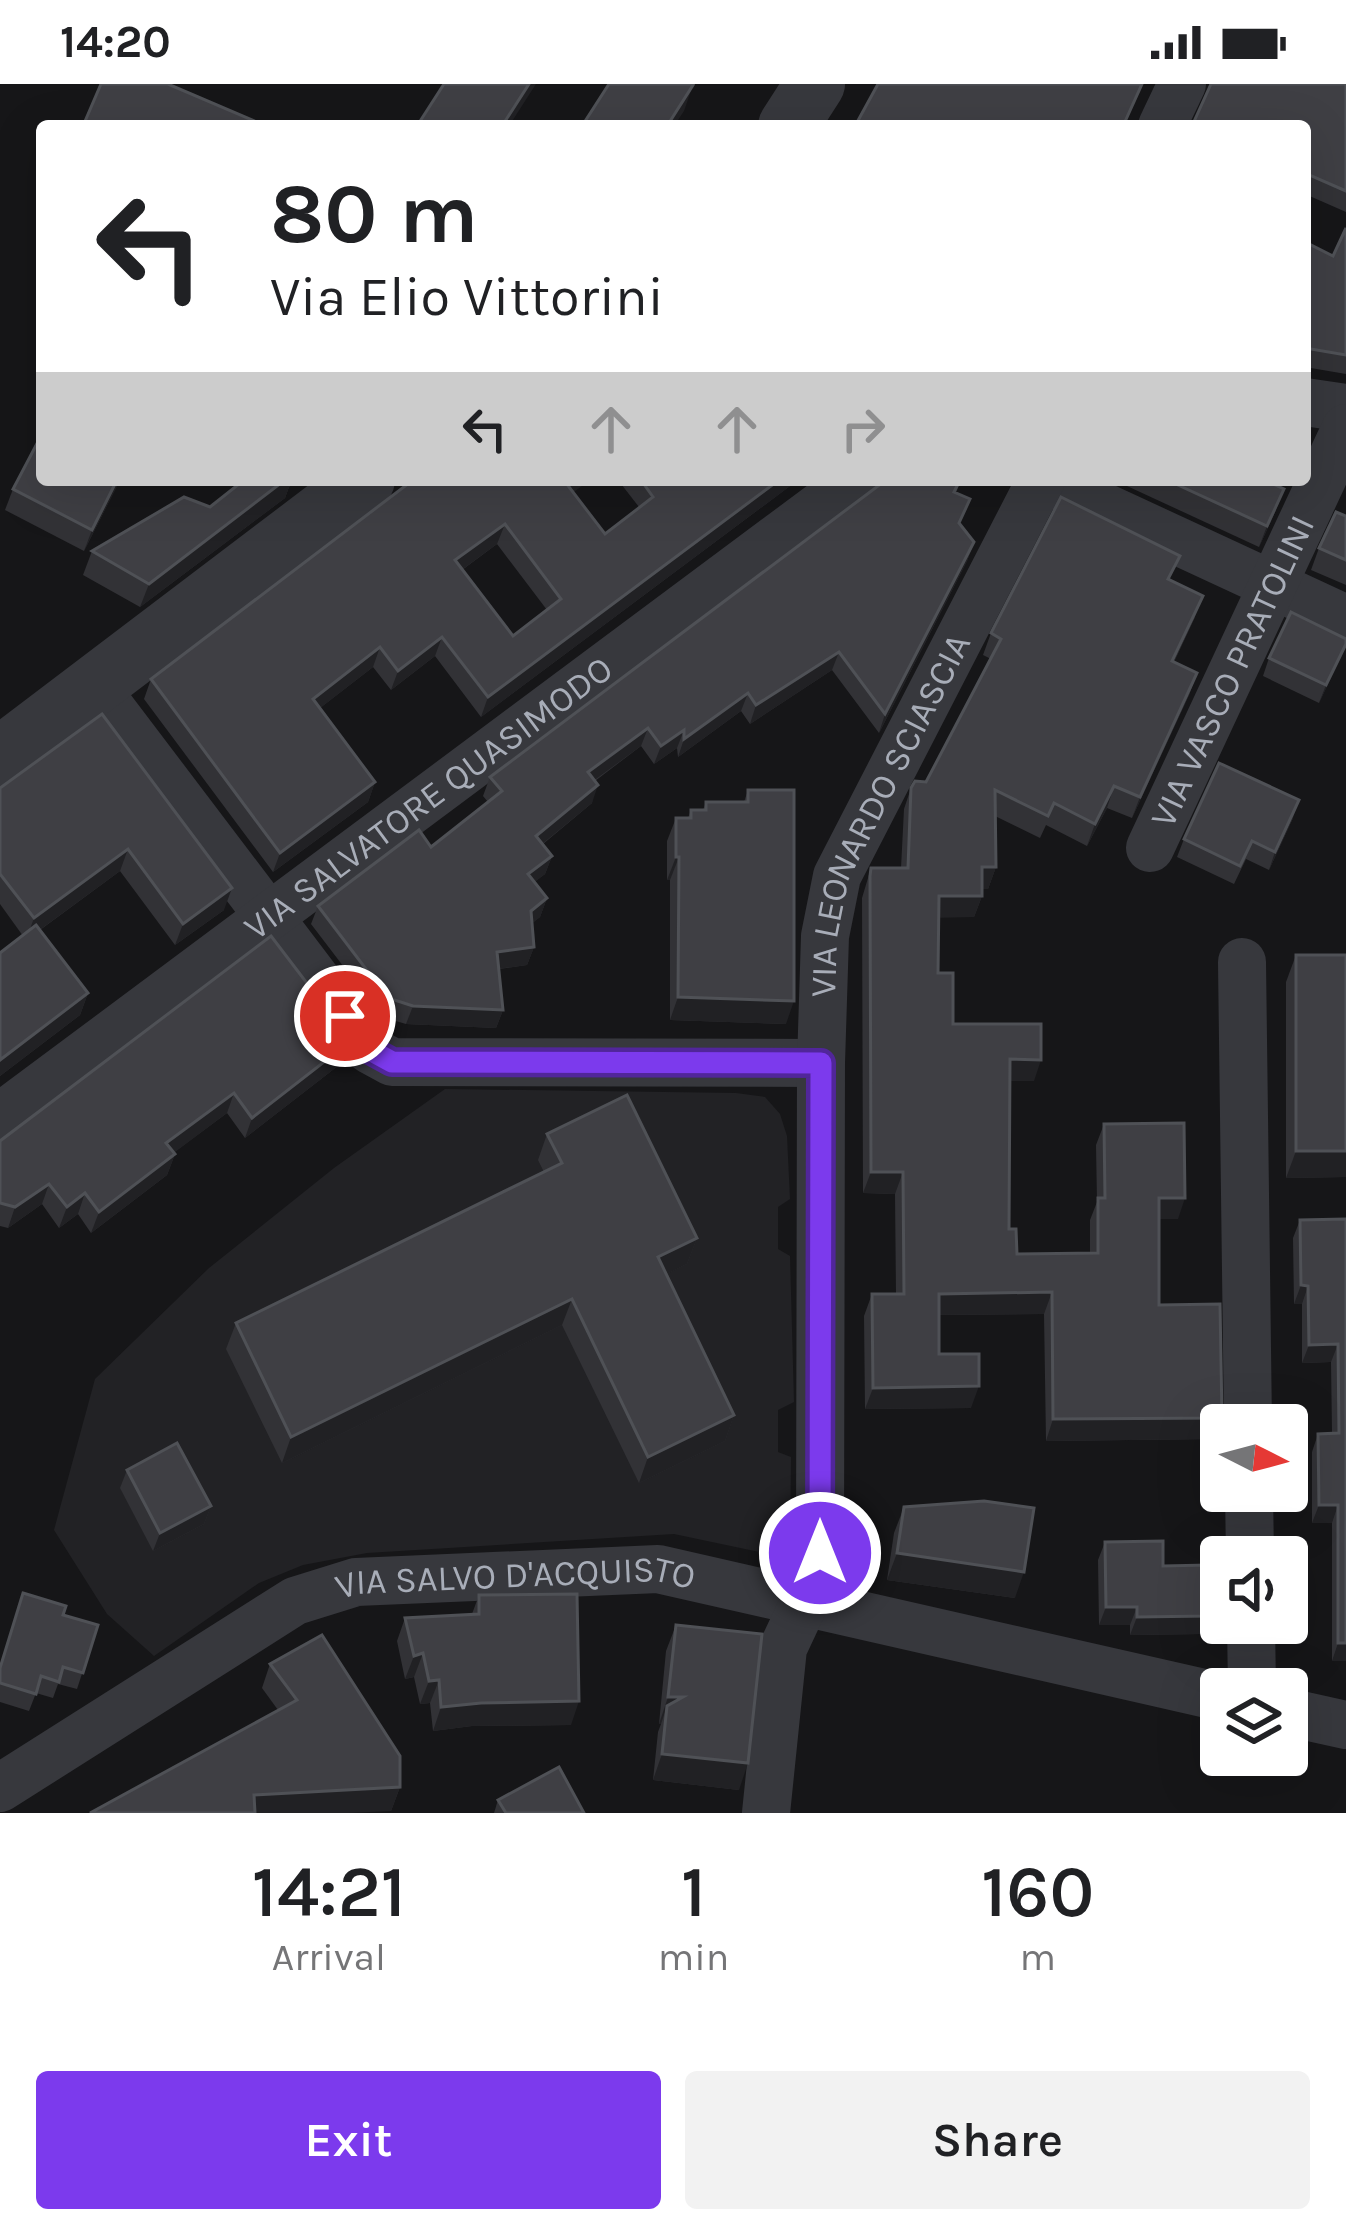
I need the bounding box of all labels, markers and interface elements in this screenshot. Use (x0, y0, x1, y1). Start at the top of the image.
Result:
text: 14:20 (60, 16, 171, 68)
text: 80 m (270, 165, 478, 263)
icon: left (72, 168, 228, 324)
text: Via Elio Vittorini (270, 265, 664, 329)
icon: left (452, 396, 518, 462)
icon: ahead (578, 396, 644, 462)
icon: ahead (704, 396, 770, 462)
icon: right (830, 396, 896, 462)
street label: VIA VASCO PRATOLINI (1142, 509, 1323, 834)
street label: VIA LEONARDO SCIASCIA (802, 627, 979, 998)
street label: VIA SALVATORE QUASIMODO (236, 647, 620, 949)
pin (294, 965, 396, 1067)
icon: arrive (312, 983, 378, 1049)
north arrow (1200, 1404, 1308, 1512)
map controls (1200, 1404, 1308, 1776)
position arrow (757, 1490, 883, 1616)
button: sound (1200, 1536, 1308, 1644)
street label: VIA SALVO D'ACQUISTO (330, 1548, 700, 1608)
button: layers (1200, 1668, 1308, 1776)
text: 14:21 (252, 1850, 406, 1934)
text: 1 (681, 1850, 706, 1934)
text: 160 (981, 1850, 1094, 1934)
text: Arrival (272, 1934, 386, 1980)
text: min (658, 1934, 729, 1980)
text: m (1019, 1934, 1056, 1980)
button: Exit (36, 2071, 661, 2209)
button: Share (685, 2071, 1310, 2209)

